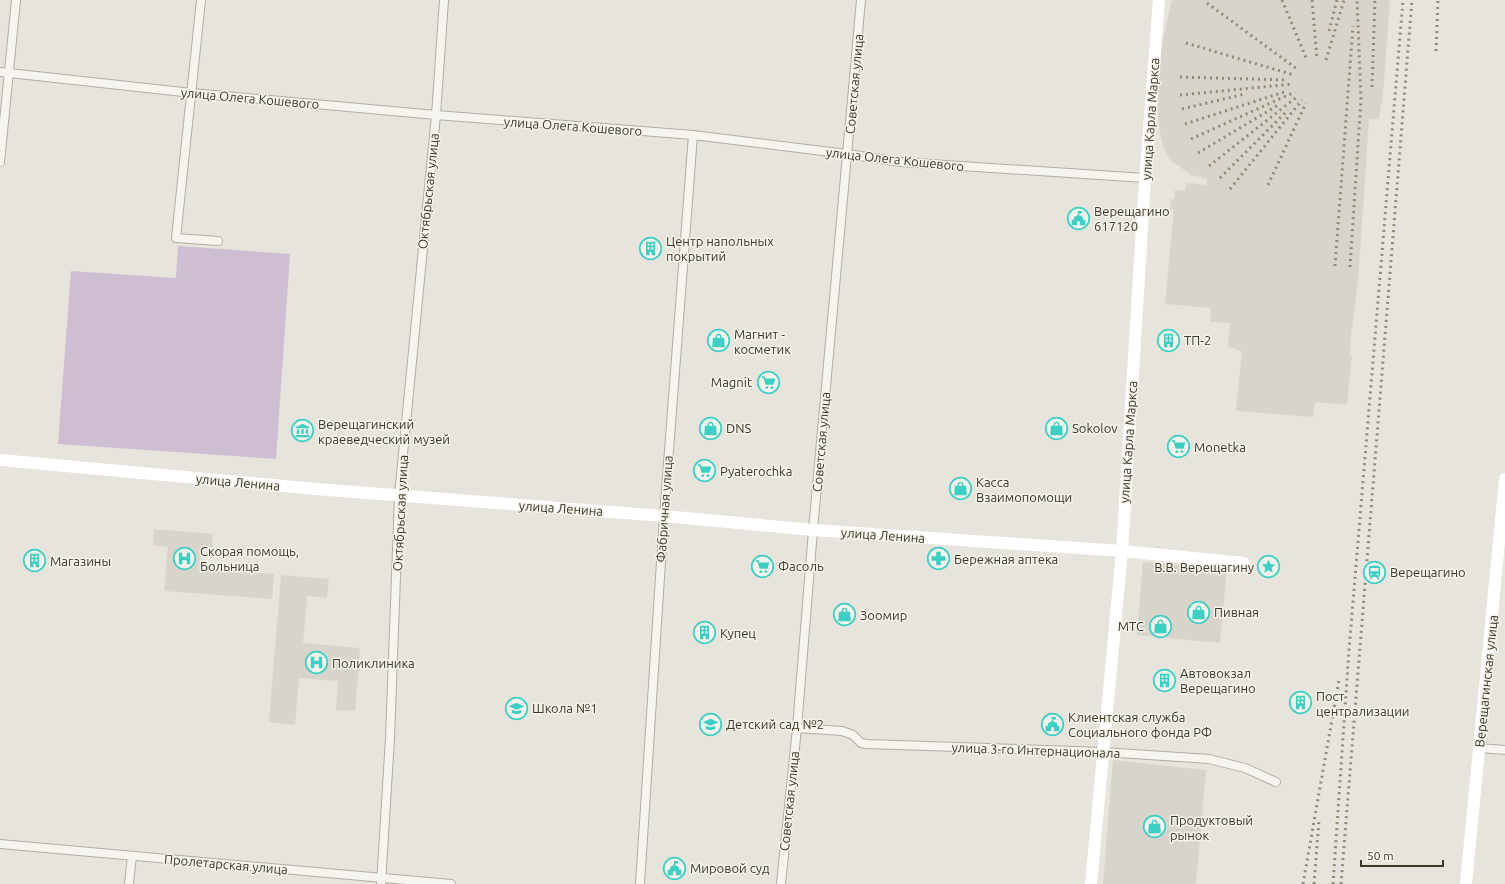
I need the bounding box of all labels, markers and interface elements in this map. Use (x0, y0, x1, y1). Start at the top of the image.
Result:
street label: Советская улица (843, 33, 865, 135)
street label: улица Карла Маркса (1139, 57, 1161, 181)
street label: улица Олега Кошевого (180, 85, 320, 111)
street label: улица Олега Кошевого (503, 114, 643, 138)
street label: Октябрьская улица (415, 132, 441, 250)
street label: улица Олега Кошевого (825, 145, 965, 173)
place label: Верещагино 617120 (1094, 204, 1170, 233)
public building icon: Верещагино 617120 (1066, 205, 1092, 231)
place label: Центр напольных покрытий (666, 234, 774, 263)
building icon: Центр напольных покрытий (638, 235, 664, 261)
place label: Магнит - косметик (734, 327, 791, 356)
building icon: ТП-2 (1155, 327, 1181, 353)
shop icon: Магнит - косметик (705, 328, 731, 354)
place label: ТП-2 (1184, 333, 1211, 347)
supermarket icon: Magnit (755, 369, 781, 395)
place label: Magnit (711, 375, 752, 389)
street label: улица Карла Маркса (1117, 380, 1139, 504)
street label: Советская улица (810, 391, 832, 493)
shop icon: DNS (697, 415, 723, 441)
shop icon: Sokolov (1044, 415, 1070, 441)
place label: Верещагинский краеведческий музей (318, 417, 450, 446)
museum icon: Верещагинский краеведческий музей (289, 418, 315, 444)
place label: DNS (726, 421, 751, 435)
place label: Sokolov (1072, 421, 1118, 435)
supermarket icon: Monetka (1165, 434, 1191, 460)
place label: Monetka (1194, 440, 1246, 454)
street label: Октябрьская улица (390, 454, 410, 572)
street label: Фабричная улица (653, 455, 675, 563)
supermarket icon: Pyaterochka (692, 458, 718, 484)
place label: Pyaterochka (720, 464, 792, 478)
street label: улица Ленина (195, 471, 281, 493)
place label: Касса Взаимопомощи (976, 475, 1072, 504)
shop icon: Касса Взаимопомощи (948, 476, 974, 502)
street label: улица Ленина (518, 498, 604, 518)
street label: улица Ленина (840, 525, 926, 545)
place label: Скорая помощь, Больница (200, 544, 299, 573)
hospital icon: Скорая помощь, Больница (171, 545, 197, 571)
pharmacy icon: Бережная аптека (925, 546, 951, 572)
building icon: Магазины (22, 548, 48, 574)
place label: Бережная аптека (954, 552, 1058, 566)
supermarket icon: Фасоль (749, 553, 775, 579)
place label: Магазины (50, 554, 111, 568)
place icon: В.В. Верещагину (1256, 554, 1282, 580)
place label: Фасоль (778, 559, 824, 573)
station icon: Верещагино (1361, 559, 1387, 585)
place label: В.В. Верещагину (1154, 560, 1254, 574)
place label: Верещагино (1390, 565, 1466, 579)
shop icon: Пивная (1186, 599, 1212, 625)
shop icon: Зоомир (831, 602, 857, 628)
place label: Пивная (1214, 605, 1259, 619)
place label: Зоомир (860, 608, 907, 622)
shop icon: МТС (1147, 613, 1173, 639)
street label: Верещагинская улица (1472, 614, 1500, 748)
place label: МТС (1118, 619, 1144, 633)
building icon: Купец (692, 620, 718, 646)
place label: Купец (720, 626, 756, 640)
hospital icon: Поликлиника (303, 650, 329, 676)
place label: Поликлиника (332, 656, 415, 670)
place label: Автовокзал Верещагино (1180, 666, 1256, 695)
building icon: Автовокзал Верещагино (1152, 667, 1178, 693)
place label: Пост централизации (1316, 689, 1410, 718)
building icon: Пост централизации (1288, 690, 1314, 716)
school or university icon: Школа №1 (503, 695, 529, 721)
place label: Школа №1 (532, 701, 598, 715)
place label: Клиентская служба Социального фонда РФ (1068, 710, 1212, 739)
school or university icon: Детский сад №2 (698, 711, 724, 737)
public building icon: Клиентская служба Социального фонда РФ (1040, 711, 1066, 737)
place label: Детский сад №2 (726, 717, 824, 731)
street label: улица 3-го Интернационала (952, 740, 1120, 760)
street label: Советская улица (777, 750, 801, 852)
place label: Продуктовый рынок (1170, 813, 1253, 842)
shop icon: Продуктовый рынок (1141, 814, 1167, 840)
scale bar (1361, 842, 1443, 868)
text: 50 m (1367, 849, 1394, 862)
street label: Пролетарская улица (164, 852, 288, 876)
public building icon: Мировой суд (662, 855, 688, 881)
place label: Мировой суд (690, 861, 770, 875)

